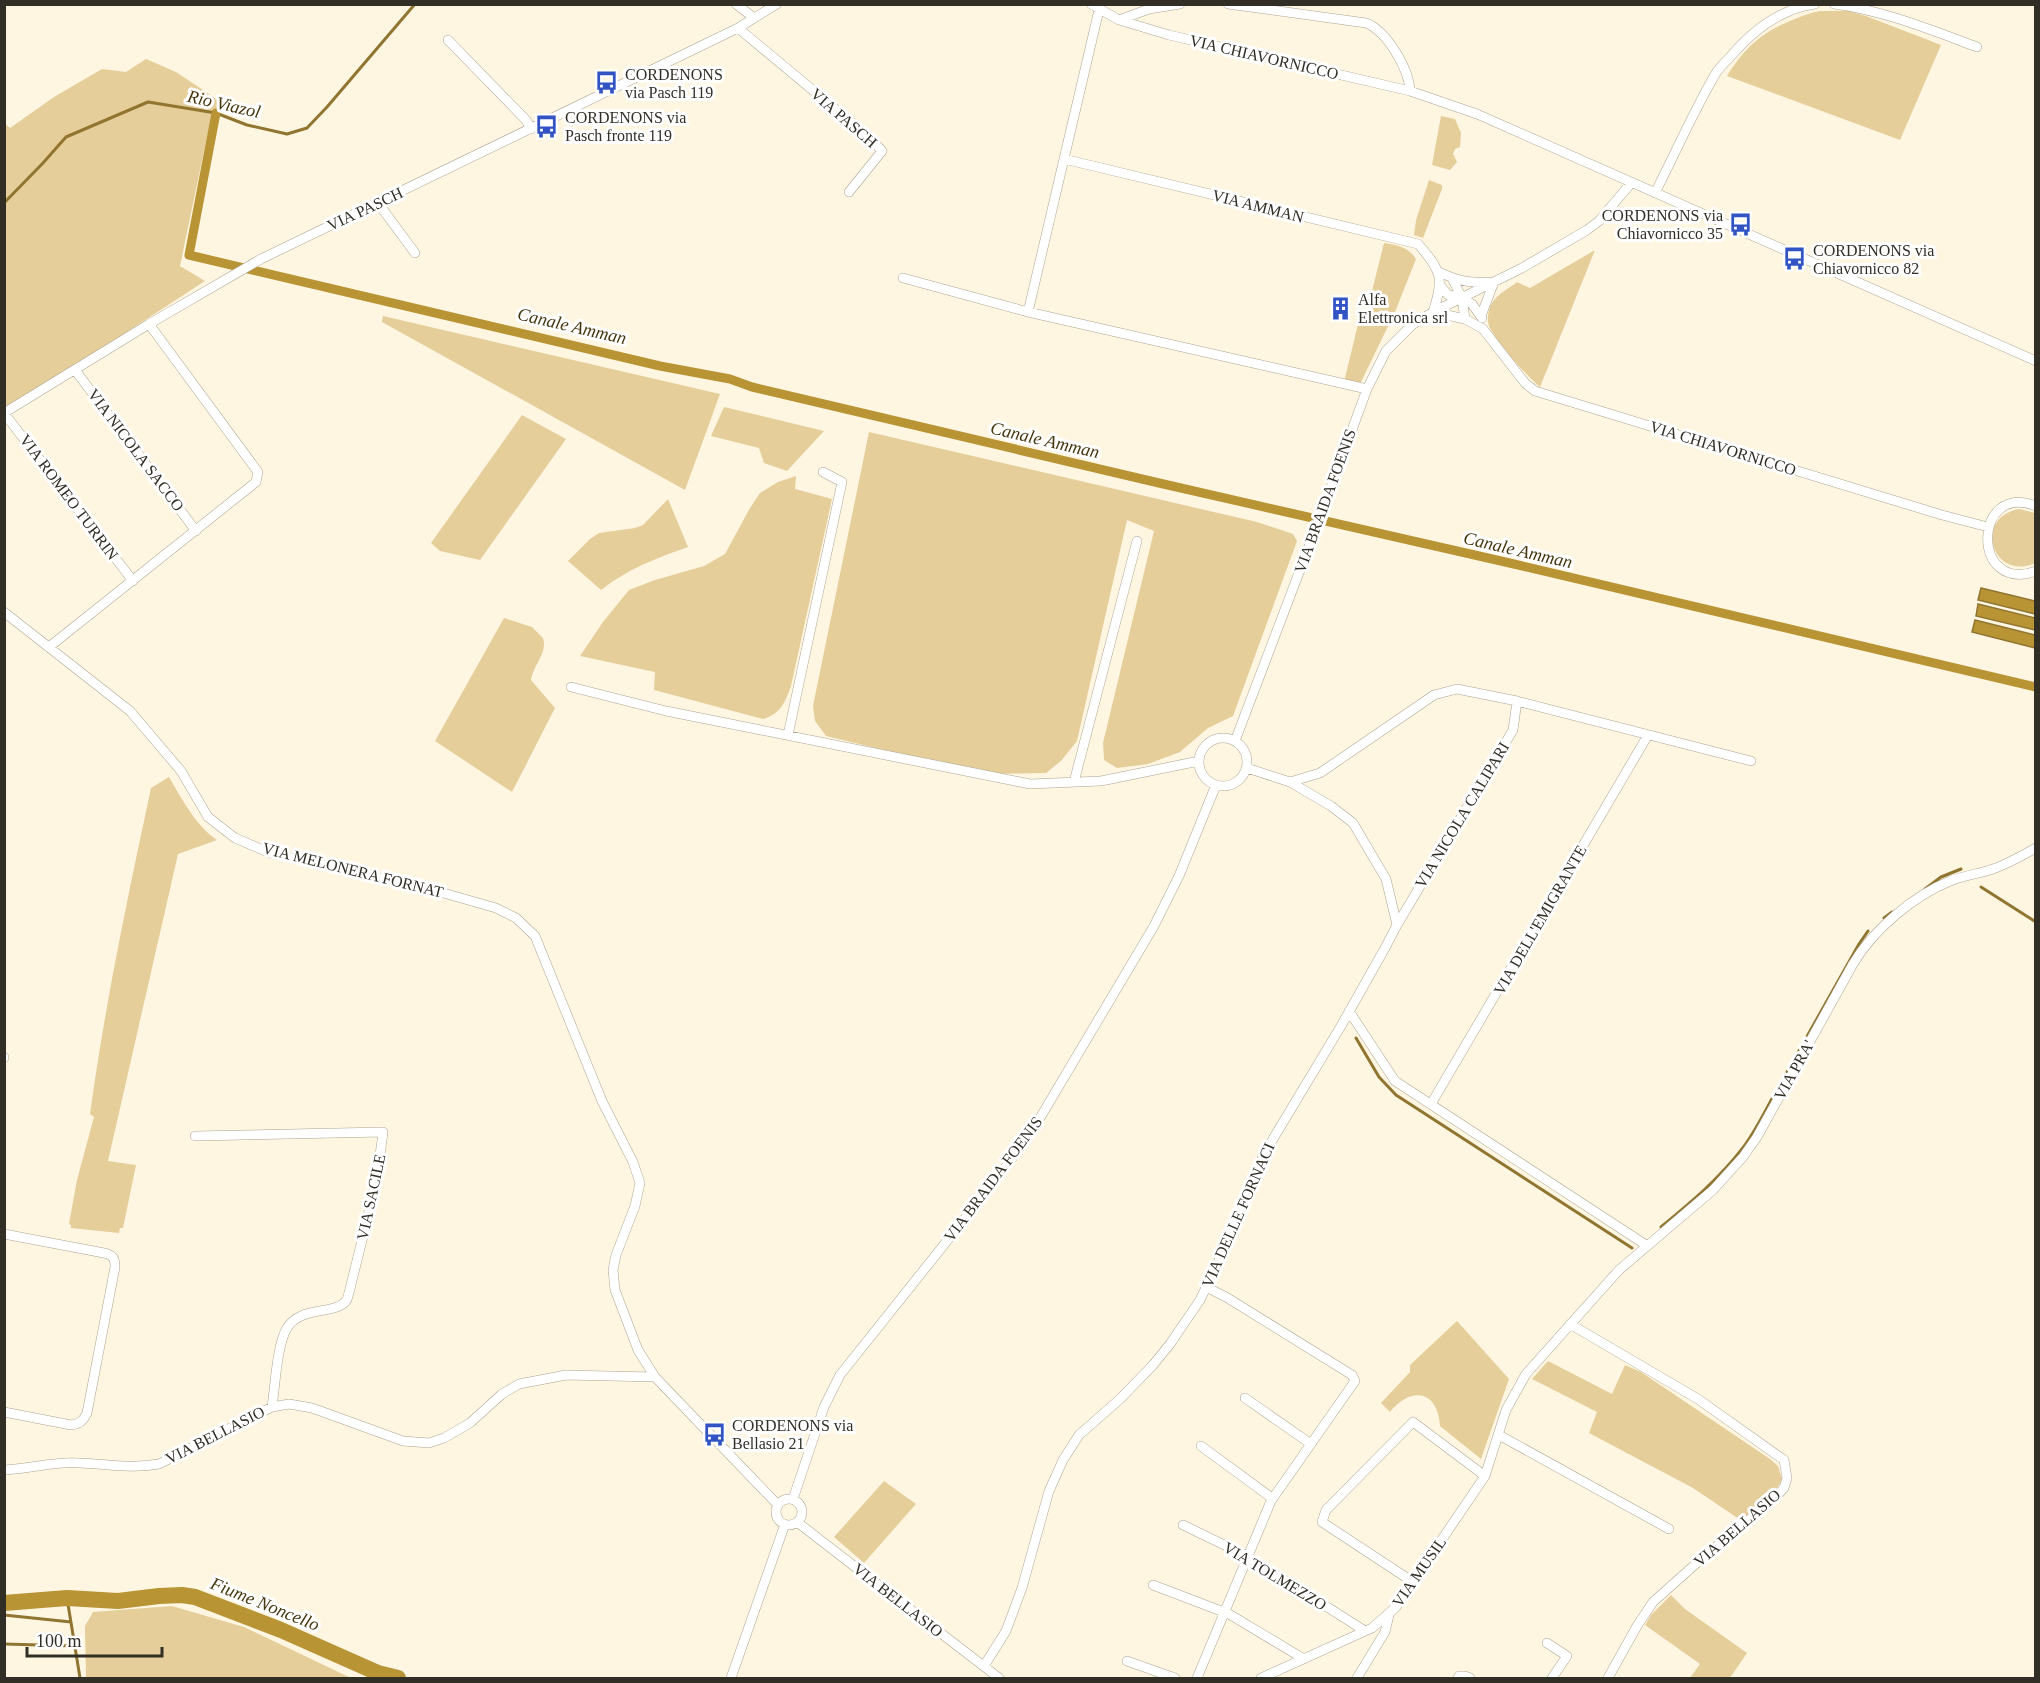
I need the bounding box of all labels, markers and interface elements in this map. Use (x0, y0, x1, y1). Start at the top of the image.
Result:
street label: VIA CHIAVORNICCO (1188, 32, 1340, 82)
place label: CORDENONS via Pasch 119 (625, 66, 723, 101)
bus stop icon: CORDENONS via Pasch 119 (594, 70, 620, 96)
street label: VIA PASCH (808, 85, 881, 151)
water label: Rio Viazol (185, 86, 262, 122)
place label: CORDENONS via Pasch fronte 119 (565, 109, 686, 144)
bus stop icon: CORDENONS via Pasch fronte 119 (534, 113, 560, 139)
street label: VIA PASCH (324, 184, 406, 234)
street label: VIA AMMAN (1210, 186, 1306, 226)
place label: CORDENONS via Chiavornicco 35 (1602, 207, 1723, 242)
bus stop icon: CORDENONS via Chiavornicco 35 (1728, 211, 1754, 237)
place label: CORDENONS via Chiavornicco 82 (1813, 242, 1934, 277)
bus stop icon: CORDENONS via Chiavornicco 82 (1782, 246, 1808, 272)
place label: Alfa Elettronica srl (1358, 291, 1449, 326)
building icon: Alfa Elettronica srl (1327, 295, 1353, 321)
water label: Canale Amman (516, 304, 628, 348)
street label: VIA NICOLA SACCO (85, 386, 187, 514)
water label: Canale Amman (989, 418, 1101, 462)
street label: VIA CHIAVORNICCO (1648, 418, 1798, 478)
street label: VIA BRAIDA FOENIS (1291, 427, 1359, 575)
street label: VIA ROMEO TURRIN (16, 431, 122, 563)
water label: Canale Amman (1462, 528, 1574, 572)
street label: VIA NICOLA CALIPARI (1412, 739, 1512, 891)
street label: VIA MELONERA FORNAT (261, 839, 445, 901)
street label: VIA DELL'EMIGRANTE (1490, 842, 1590, 998)
street label: VIA PRA' (1771, 1037, 1817, 1103)
street label: VIA BRAIDA FOENIS (940, 1113, 1046, 1245)
street label: VIA DELLE FORNACI (1198, 1140, 1278, 1290)
street label: VIA SACILE (354, 1152, 388, 1242)
street label: VIA BELLASIO (163, 1403, 267, 1467)
place label: CORDENONS via Bellasio 21 (732, 1417, 853, 1452)
bus stop icon: CORDENONS via Bellasio 21 (701, 1421, 727, 1447)
street label: VIA BELLASIO (1690, 1486, 1784, 1570)
street label: VIA MUSIL (1389, 1534, 1449, 1610)
street label: VIA TOLMEZZO (1220, 1539, 1330, 1613)
street label: VIA BELLASIO (850, 1560, 946, 1640)
water label: Fiume Noncello (207, 1573, 322, 1635)
scale bar (27, 1620, 162, 1658)
text: 100 m (36, 1631, 82, 1651)

